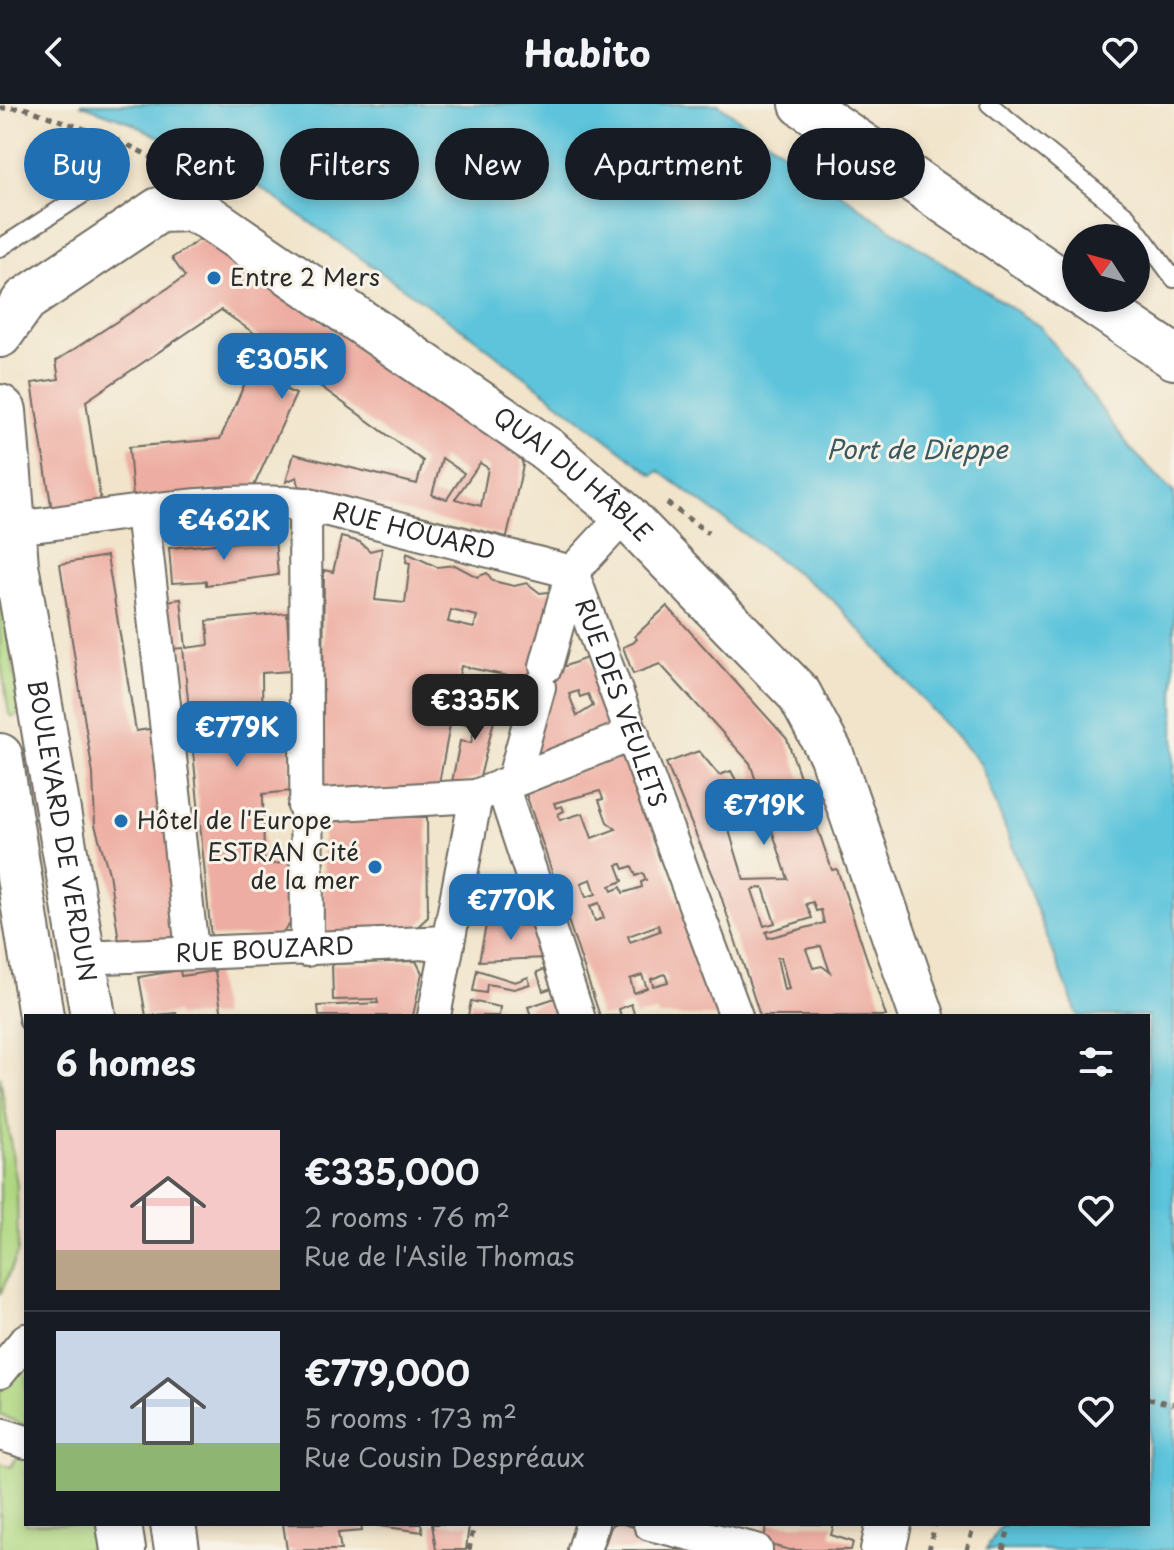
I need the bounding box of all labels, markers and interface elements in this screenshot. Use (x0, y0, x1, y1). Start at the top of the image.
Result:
text: Habito (523, 25, 651, 79)
icon: back (32, 30, 76, 74)
icon: heart (1098, 30, 1142, 74)
chip: Buy (24, 128, 130, 200)
chip: Rent (146, 128, 264, 200)
chip: Filters (280, 128, 419, 200)
chip: New (435, 128, 549, 200)
chip: Apartment (565, 128, 771, 200)
chip: House (787, 128, 925, 200)
north arrow (1062, 224, 1150, 312)
map controls (1062, 224, 1150, 312)
place label: Entre 2 Mers (230, 258, 380, 294)
marker: Entre 2 Mers (205, 269, 223, 287)
pin: €305K (226, 333, 338, 401)
text: €305K (236, 339, 328, 378)
street label: QUAI DU HÂBLE (487, 398, 662, 549)
water label: Port de Dieppe (827, 429, 1009, 468)
street label: RUE HOUARD (329, 492, 500, 568)
pin: €462K (168, 494, 280, 562)
text: €462K (178, 500, 270, 539)
street label: RUE DES VEULETS (567, 593, 678, 812)
pin: €335K (419, 674, 531, 742)
street label: BOULEVARD DE VERDUN (20, 677, 107, 984)
text: €335K (430, 680, 520, 719)
pin: €779K (181, 701, 293, 769)
text: €779K (195, 707, 279, 746)
pin: €719K (708, 779, 820, 847)
text: €719K (723, 785, 805, 824)
place label: Hôtel de l'Europe (137, 801, 332, 837)
marker: Hôtel de l'Europe (112, 812, 130, 830)
place label: ESTRAN Cité de la mer (207, 833, 360, 897)
marker: ESTRAN Cité de la mer (366, 858, 384, 876)
pin: €770K (455, 874, 567, 942)
text: €770K (467, 880, 555, 919)
street label: RUE BOUZARD (175, 926, 355, 970)
text: 6 homes (56, 1036, 196, 1088)
icon: filters (1074, 1040, 1118, 1084)
text: €335,000 (304, 1145, 479, 1197)
icon: home (120, 1162, 216, 1258)
icon: heart (1074, 1188, 1118, 1232)
text: 2 rooms · 76 m² (304, 1197, 510, 1236)
text: Rue de l'Asile Thomas (304, 1236, 574, 1275)
text: €779,000 (304, 1346, 470, 1398)
icon: home (120, 1363, 216, 1459)
icon: heart (1074, 1389, 1118, 1433)
text: 5 rooms · 173 m² (304, 1398, 517, 1437)
text: Rue Cousin Despréaux (304, 1437, 585, 1476)

